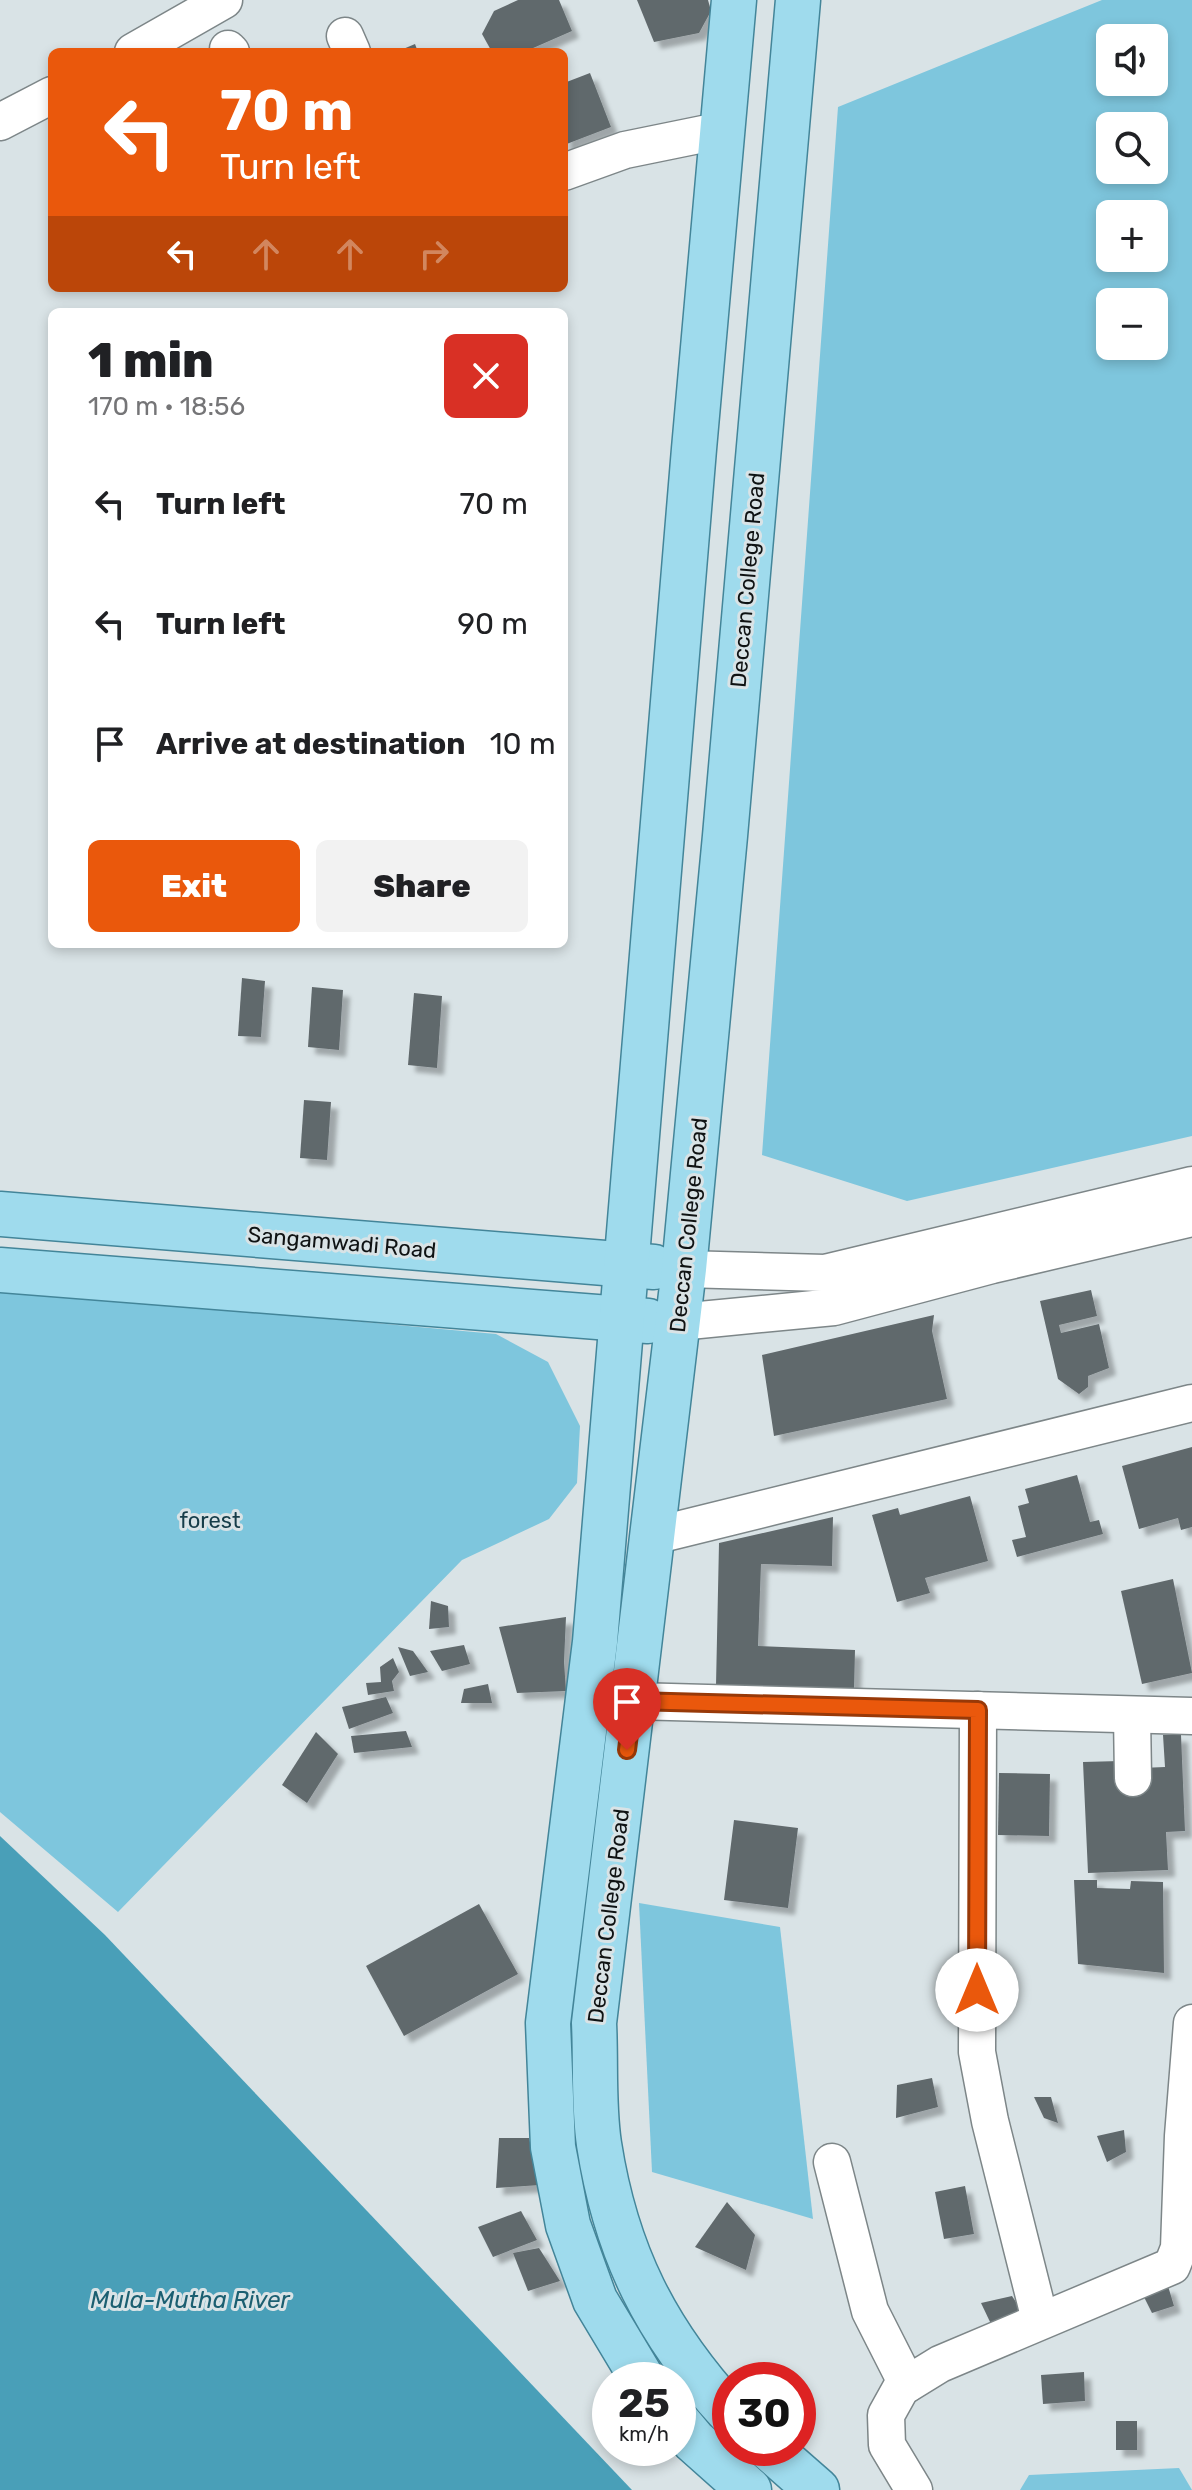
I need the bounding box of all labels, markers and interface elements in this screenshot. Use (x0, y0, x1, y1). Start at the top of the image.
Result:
map controls (1096, 24, 1168, 360)
button: sound (1096, 24, 1168, 96)
text: 70 m (220, 78, 353, 144)
icon: left (88, 80, 192, 184)
button: search (1096, 112, 1168, 184)
text: Turn left (220, 145, 361, 188)
button: + (1096, 200, 1168, 272)
icon: left (160, 232, 204, 276)
icon: ahead (244, 232, 288, 276)
icon: ahead (328, 232, 372, 276)
icon: right (412, 232, 456, 276)
button: − (1096, 288, 1168, 360)
text: 1 min (88, 332, 214, 389)
button: close (444, 334, 528, 418)
text: 170 m · 18:56 (88, 391, 245, 422)
street label: Deccan College Road (725, 471, 770, 689)
icon: left (88, 482, 132, 526)
text: Turn left (156, 486, 286, 522)
text: 70 m (460, 486, 528, 522)
icon: left (88, 602, 132, 646)
text: Turn left (156, 606, 286, 642)
text: 90 m (457, 606, 528, 642)
icon: arrive (88, 722, 132, 766)
text: Arrive at destination (156, 726, 466, 762)
text: 10 m (490, 726, 556, 762)
button: Exit (88, 840, 300, 932)
button: Share (316, 840, 528, 932)
street label: Deccan College Road (664, 1116, 713, 1334)
street label: Sangamwadi Road (247, 1221, 437, 1264)
park label: forest (179, 1507, 241, 1534)
pin (593, 1668, 661, 1750)
icon: arrive (605, 1680, 649, 1724)
street label: Deccan College Road (582, 1807, 635, 2025)
position arrow (935, 1948, 1019, 2032)
water label: Mula-Mutha River (90, 2286, 290, 2314)
speed limit sign: 30 (712, 2362, 816, 2466)
text: 25 (618, 2380, 670, 2427)
text: km/h (619, 2422, 669, 2446)

